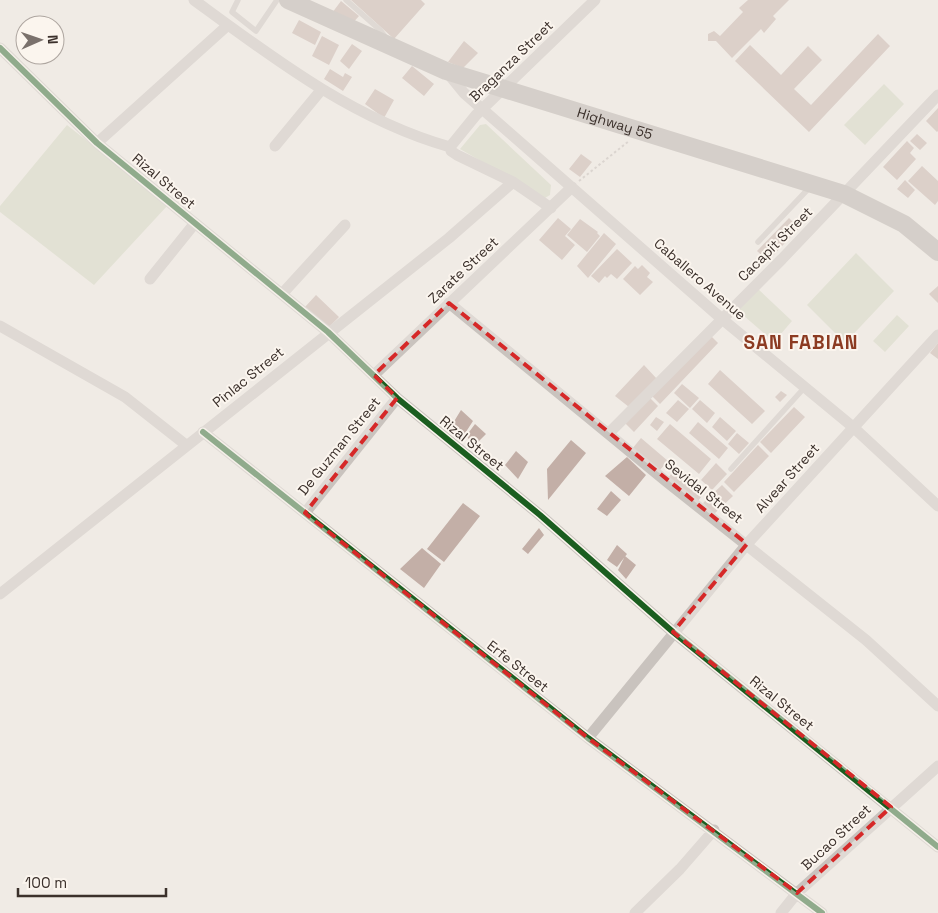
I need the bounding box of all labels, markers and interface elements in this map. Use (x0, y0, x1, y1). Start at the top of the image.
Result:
north arrow (15, 15, 65, 65)
street label: Braganza Street (465, 17, 557, 105)
text: N (44, 35, 62, 45)
street label: Highway 55 (575, 103, 655, 143)
street label: Rizal Street (129, 149, 199, 213)
street label: Cacapit Street (734, 203, 816, 285)
street label: Zarate Street (424, 233, 502, 307)
street label: Caballero Avenue (650, 234, 750, 324)
district label: SAN FABIAN (744, 330, 858, 355)
street label: Pinlac Street (209, 343, 287, 411)
street label: De Guzman Street (294, 393, 384, 499)
street label: Rizal Street (436, 412, 508, 474)
street label: Alvear Street (751, 439, 823, 517)
street label: Sevidal Street (661, 455, 747, 527)
street label: Erfe Street (483, 636, 553, 696)
street label: Rizal Street (746, 672, 818, 734)
street label: Bucao Street (797, 800, 875, 874)
scale bar (18, 866, 165, 898)
text: 100 m (25, 873, 67, 892)

